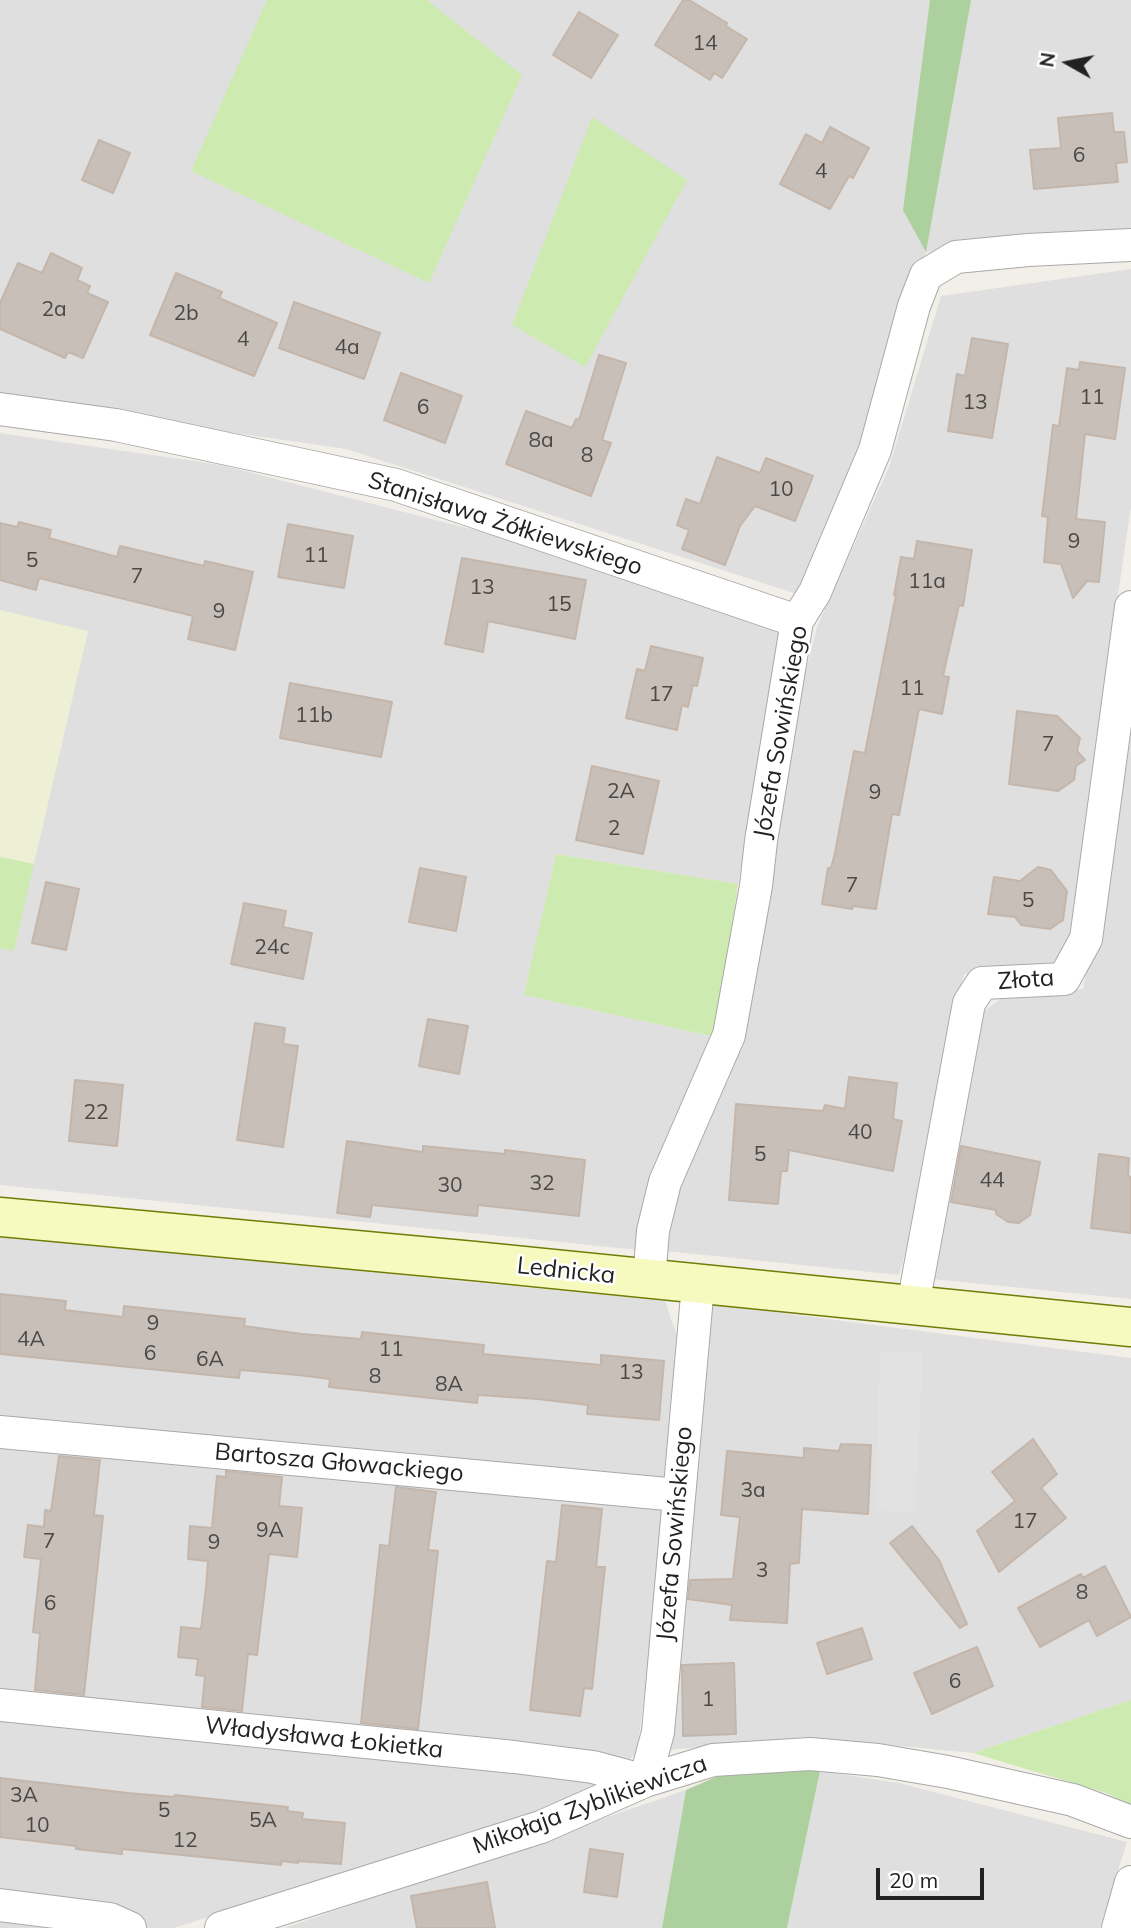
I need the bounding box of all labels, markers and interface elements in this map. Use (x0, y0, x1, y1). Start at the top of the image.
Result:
north arrow (1033, 28, 1103, 98)
house number: 14 (692, 31, 718, 57)
text: N (1034, 51, 1060, 69)
house number: 6 (1073, 143, 1085, 169)
house number: 4 (815, 159, 827, 185)
house number: 2a (41, 297, 67, 323)
house number: 2b (173, 301, 199, 327)
house number: 4 (237, 327, 249, 353)
house number: 4a (334, 335, 360, 361)
house number: 11 (1079, 385, 1105, 411)
house number: 13 (962, 390, 988, 416)
house number: 6 (417, 395, 429, 421)
house number: 8a (528, 428, 554, 454)
house number: 8 (581, 443, 593, 469)
street label: Stanisława Żółkiewskiego (364, 466, 646, 582)
house number: 10 (768, 477, 794, 503)
house number: 9 (1068, 529, 1080, 555)
house number: 11 (303, 543, 329, 569)
house number: 5 (26, 548, 38, 574)
house number: 7 (131, 564, 143, 590)
house number: 11a (908, 569, 946, 595)
house number: 13 (469, 575, 495, 601)
house number: 15 (546, 592, 572, 618)
house number: 9 (213, 599, 225, 625)
street label: Józefa Sowińskiego (748, 623, 814, 841)
house number: 11 (899, 676, 925, 702)
house number: 17 (648, 682, 674, 708)
house number: 11b (295, 703, 333, 729)
house number: 7 (1042, 732, 1054, 758)
house number: 2A (607, 779, 635, 805)
house number: 9 (869, 780, 881, 806)
house number: 2 (608, 816, 620, 842)
house number: 7 (846, 873, 858, 899)
house number: 5 (1022, 888, 1034, 914)
house number: 24c (254, 935, 290, 961)
street label: Złota (997, 964, 1055, 996)
house number: 22 (83, 1100, 109, 1126)
house number: 40 (847, 1120, 873, 1146)
house number: 5 (754, 1142, 766, 1168)
house number: 44 (979, 1168, 1005, 1194)
house number: 32 (529, 1171, 555, 1197)
house number: 30 (437, 1173, 463, 1199)
street label: Lednicka (515, 1252, 617, 1290)
house number: 9 (147, 1311, 159, 1337)
house number: 4A (17, 1327, 45, 1353)
house number: 11 (378, 1337, 404, 1363)
house number: 6 (144, 1341, 156, 1367)
house number: 6A (196, 1347, 224, 1373)
house number: 13 (618, 1360, 644, 1386)
house number: 8 (369, 1364, 381, 1390)
house number: 8A (435, 1372, 463, 1398)
street label: Józefa Sowińskiego (651, 1425, 699, 1643)
street label: Bartosza Głowackiego (213, 1438, 465, 1488)
house number: 3a (740, 1478, 766, 1504)
house number: 17 (1012, 1509, 1038, 1535)
house number: 9A (256, 1518, 284, 1544)
house number: 7 (43, 1529, 55, 1555)
house number: 9 (208, 1530, 220, 1556)
house number: 3 (756, 1558, 768, 1584)
house number: 8 (1076, 1580, 1088, 1606)
house number: 6 (44, 1591, 56, 1617)
house number: 6 (949, 1669, 961, 1695)
house number: 1 (702, 1687, 714, 1713)
street label: Władysława Łokietka (203, 1711, 445, 1765)
street label: Mikołaja Zyblikiewicza (469, 1749, 711, 1861)
house number: 3A (10, 1783, 38, 1809)
house number: 5 (158, 1798, 170, 1824)
house number: 5A (249, 1808, 277, 1834)
house number: 10 (24, 1813, 50, 1839)
house number: 12 (172, 1828, 198, 1854)
scale bar (879, 1854, 988, 1898)
text: 20 m (889, 1867, 938, 1893)

